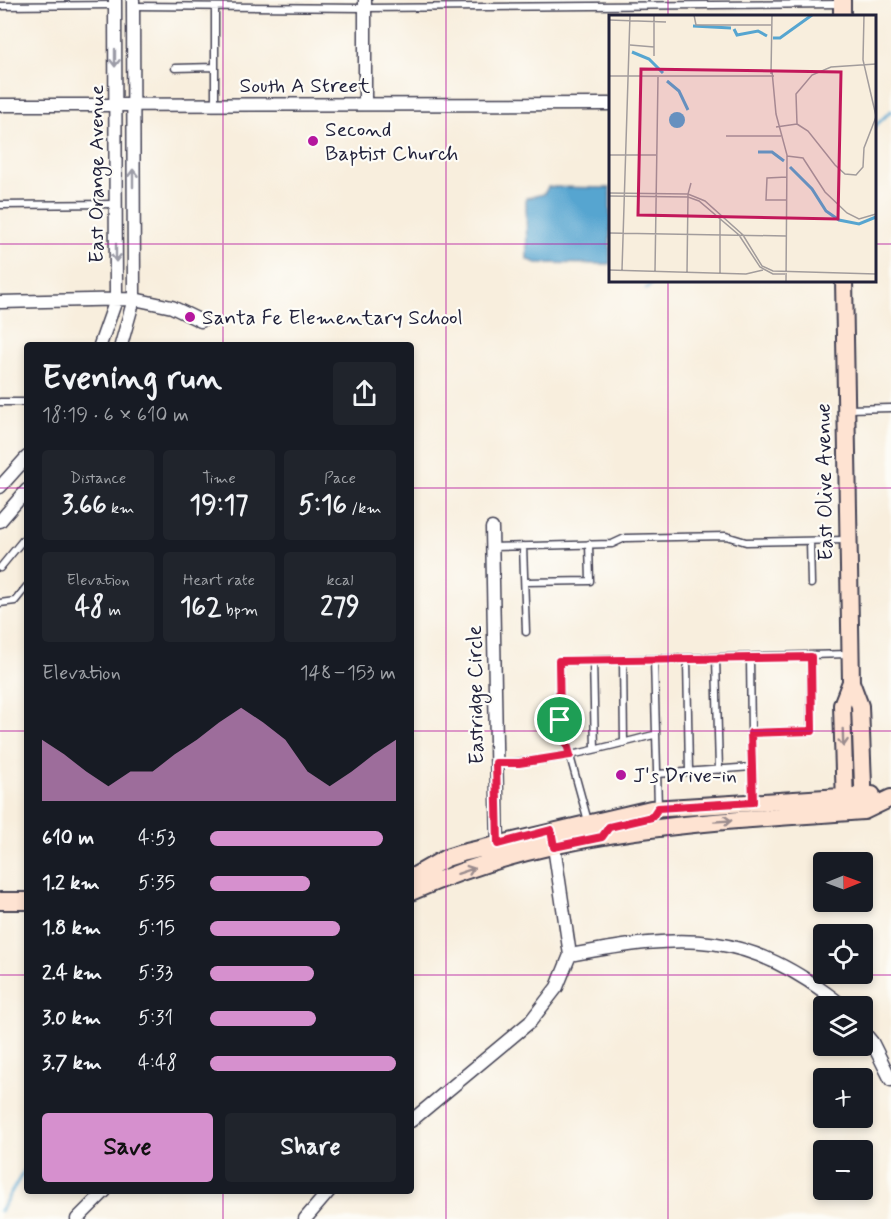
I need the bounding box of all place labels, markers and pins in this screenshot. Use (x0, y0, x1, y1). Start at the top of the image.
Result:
place label: Second Baptist Church (325, 116, 458, 168)
marker: Second Baptist Church (306, 134, 320, 148)
place label: Santa Fe Elementary School (202, 304, 463, 332)
marker: Santa Fe Elementary School (183, 310, 197, 324)
pin (534, 694, 585, 745)
place label: J's Drive-in (633, 762, 737, 790)
marker: J's Drive-in (614, 768, 628, 782)

